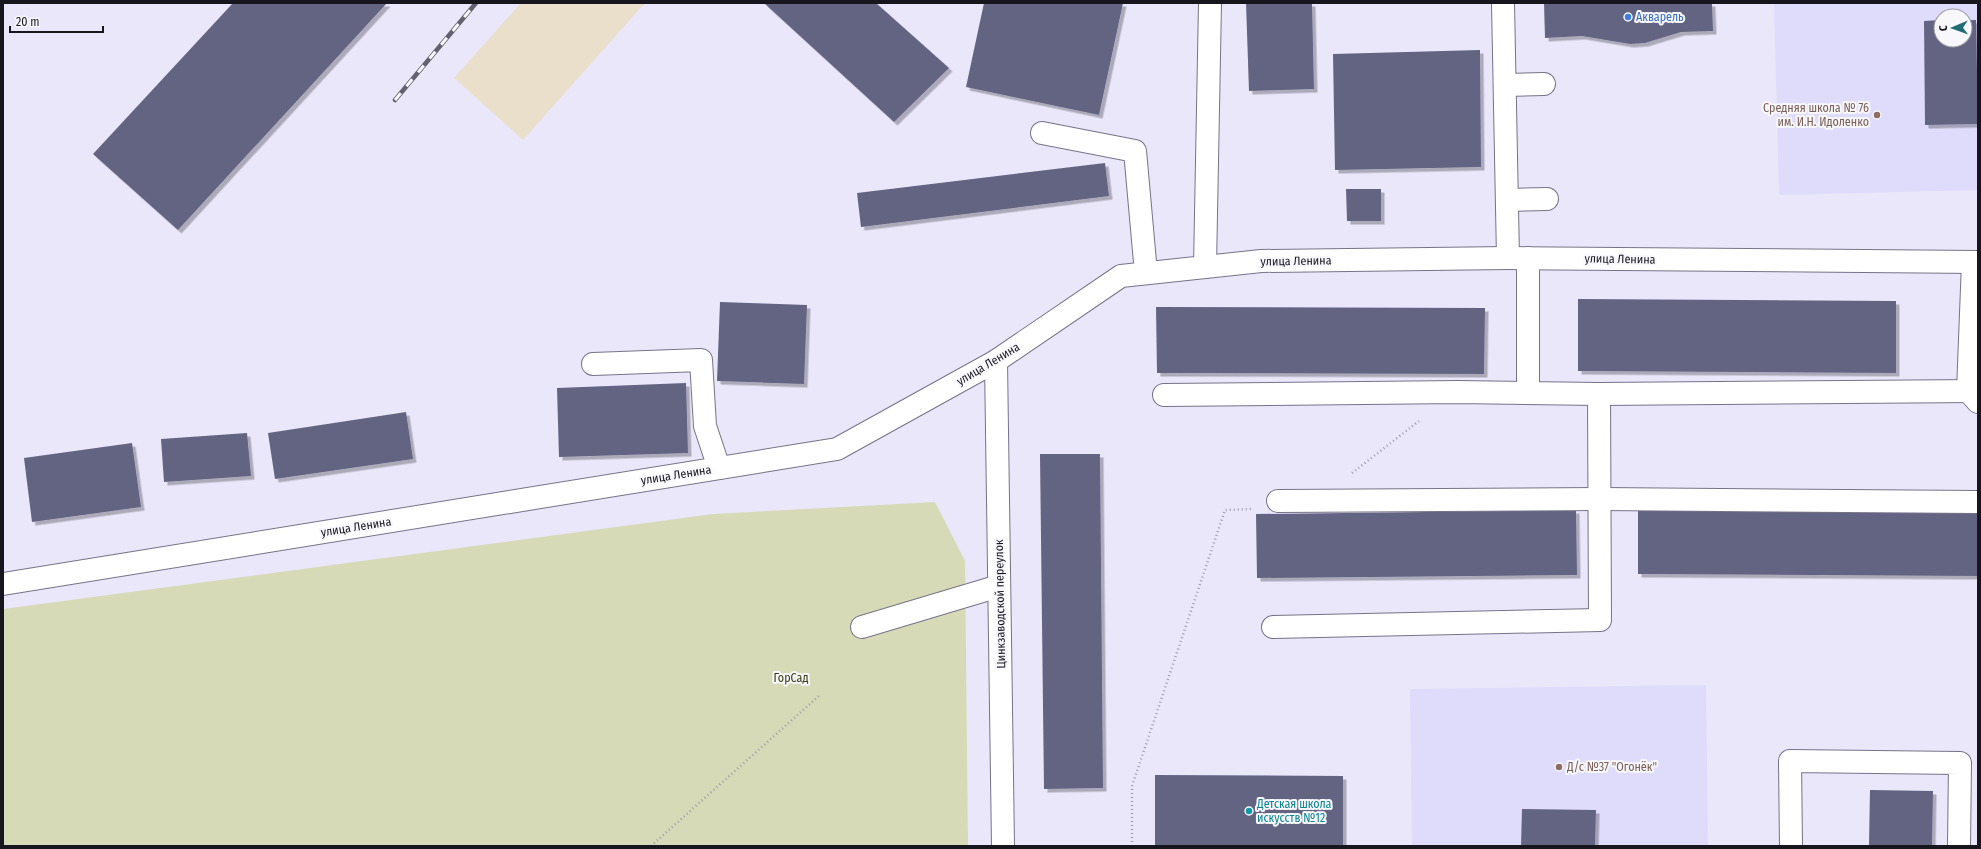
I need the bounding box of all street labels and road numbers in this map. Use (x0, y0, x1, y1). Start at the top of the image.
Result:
street label: улица Ленина (1584, 251, 1656, 267)
street label: улица Ленина (1260, 253, 1332, 269)
street label: улица Ленина (954, 340, 1022, 388)
street label: улица Ленина (640, 463, 712, 487)
street label: улица Ленина (320, 515, 392, 539)
street label: Цинкзаводской переулок (992, 539, 1008, 669)

